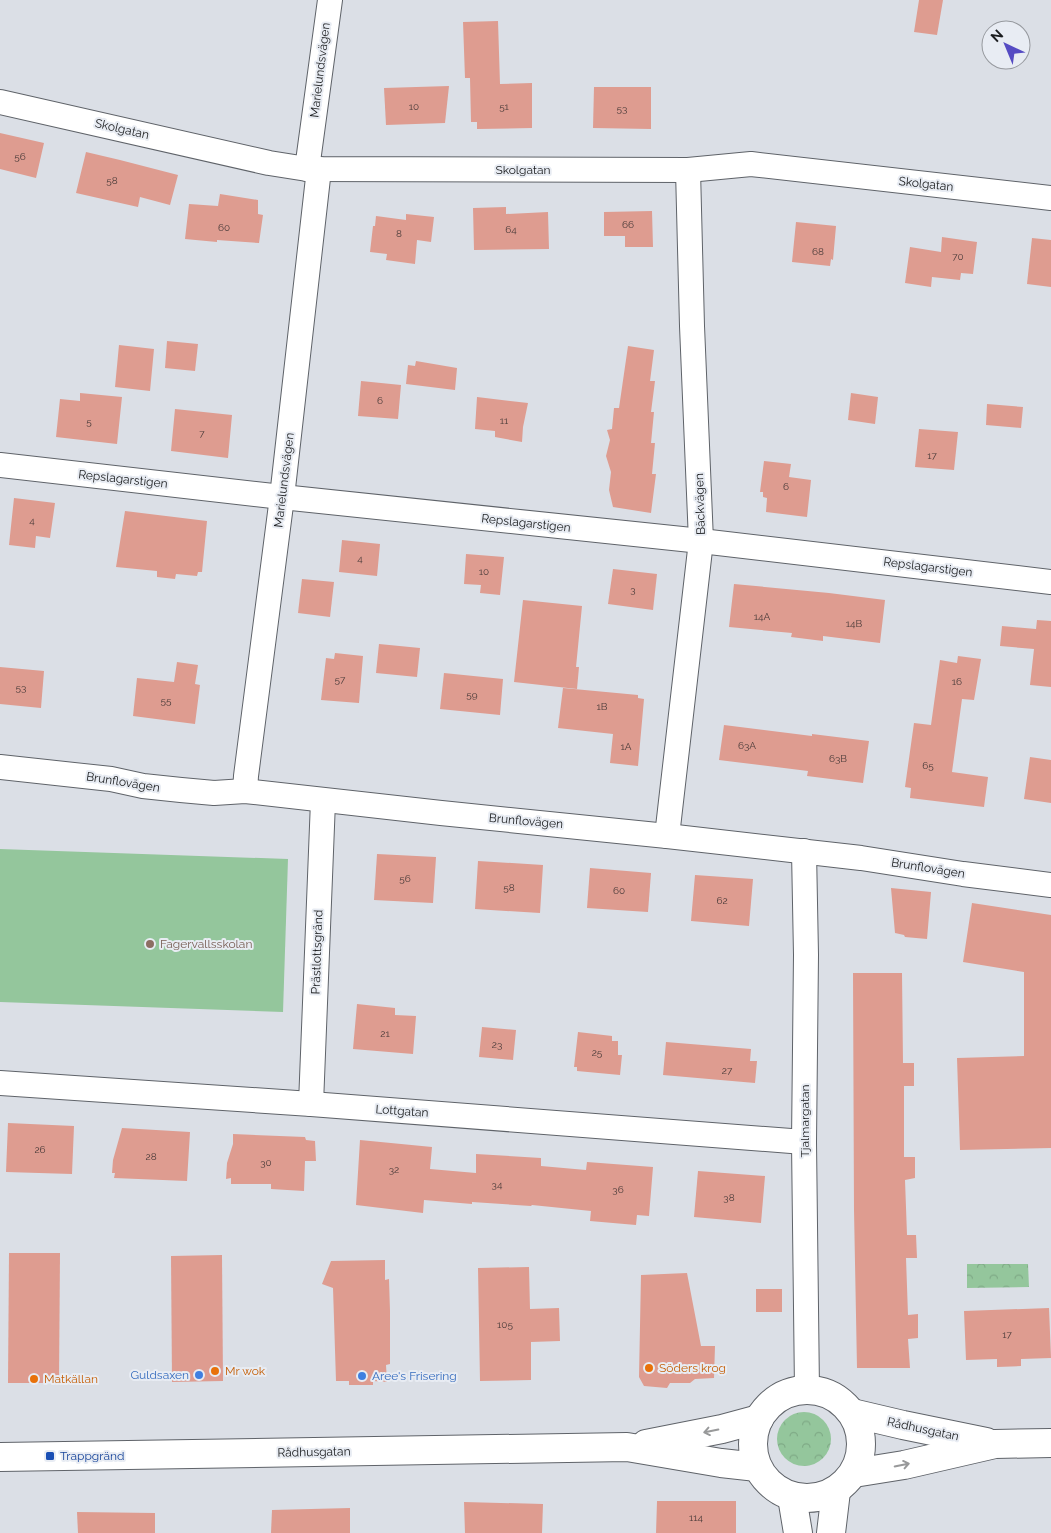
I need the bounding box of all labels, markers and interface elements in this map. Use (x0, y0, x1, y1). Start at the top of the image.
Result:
north arrow (981, 20, 1031, 70)
street label: Marielundsvägen (307, 22, 333, 118)
text: N (988, 26, 1006, 45)
house number: 10 (409, 101, 419, 112)
house number: 51 (499, 101, 510, 112)
house number: 53 (617, 103, 627, 114)
street label: Skolgatan (94, 116, 150, 142)
house number: 56 (14, 151, 26, 162)
street label: Skolgatan (495, 163, 551, 177)
street label: Skolgatan (898, 174, 954, 194)
house number: 58 (106, 175, 118, 186)
house number: 66 (622, 219, 634, 230)
house number: 60 (218, 222, 230, 233)
house number: 64 (505, 224, 517, 235)
house number: 8 (396, 228, 402, 239)
house number: 68 (812, 246, 824, 257)
house number: 70 (952, 251, 964, 262)
house number: 6 (377, 395, 383, 406)
house number: 11 (500, 415, 509, 426)
house number: 5 (86, 416, 92, 427)
house number: 7 (199, 428, 205, 439)
street label: Marielundsvägen (271, 432, 297, 528)
house number: 17 (927, 450, 937, 461)
street label: Repslagarstigen (78, 467, 168, 491)
street label: Bäckvägen (692, 473, 708, 535)
house number: 6 (783, 481, 789, 492)
street label: Repslagarstigen (481, 511, 571, 535)
house number: 4 (29, 515, 35, 526)
house number: 4 (357, 553, 363, 564)
street label: Repslagarstigen (883, 555, 973, 579)
house number: 10 (479, 566, 489, 577)
house number: 3 (630, 584, 636, 595)
house number: 14A (754, 611, 770, 622)
house number: 14B (846, 618, 863, 629)
house number: 57 (335, 674, 346, 685)
house number: 16 (952, 676, 962, 687)
house number: 53 (16, 682, 26, 693)
house number: 59 (466, 689, 478, 700)
house number: 55 (161, 695, 172, 706)
house number: 1B (597, 701, 608, 712)
house number: 63A (738, 740, 756, 751)
house number: 1A (620, 741, 632, 752)
house number: 63B (829, 753, 847, 764)
house number: 65 (922, 760, 934, 771)
street label: Brunflovägen (85, 769, 161, 795)
street label: Brunflovägen (488, 811, 564, 831)
street label: Brunflovägen (890, 855, 966, 881)
house number: 56 (399, 873, 411, 884)
house number: 58 (503, 882, 515, 893)
house number: 60 (613, 885, 625, 896)
house number: 62 (716, 895, 728, 906)
street label: Prästlottsgränd (309, 909, 325, 995)
place label: Fagervallsskolan (160, 937, 252, 951)
marker: Fagervallsskolan (144, 938, 156, 950)
house number: 21 (380, 1028, 390, 1039)
house number: 23 (492, 1039, 502, 1050)
house number: 25 (592, 1047, 603, 1058)
house number: 27 (722, 1065, 733, 1076)
street label: Tjalmargatan (798, 1085, 812, 1157)
street label: Lottgatan (375, 1102, 429, 1120)
house number: 26 (34, 1144, 46, 1155)
house number: 28 (145, 1151, 157, 1162)
house number: 30 (260, 1157, 272, 1168)
house number: 32 (389, 1164, 399, 1175)
house number: 34 (492, 1179, 503, 1190)
house number: 36 (612, 1184, 624, 1195)
house number: 38 (723, 1192, 735, 1203)
house number: 105 (497, 1319, 513, 1330)
house number: 17 (1002, 1329, 1012, 1340)
place label: Söders krog (659, 1361, 726, 1375)
marker: Söders krog (643, 1362, 655, 1374)
place label: Mr wok (225, 1364, 266, 1378)
marker: Mr wok (209, 1365, 221, 1377)
place label: Guldsaxen (130, 1368, 189, 1382)
marker: Guldsaxen (193, 1369, 205, 1381)
place label: Aree's Frisering (372, 1369, 457, 1383)
marker: Aree's Frisering (356, 1370, 368, 1382)
place label: Matkällan (44, 1372, 98, 1386)
marker: Matkällan (28, 1373, 40, 1385)
street label: Rådhusgatan (886, 1415, 960, 1443)
one-way arrow (704, 1427, 720, 1437)
street label: Rådhusgatan (277, 1444, 351, 1460)
place label: Trappgränd (60, 1449, 124, 1463)
marker: Trappgränd (44, 1450, 56, 1462)
one-way arrow (894, 1459, 910, 1469)
house number: 114 (689, 1512, 704, 1523)

